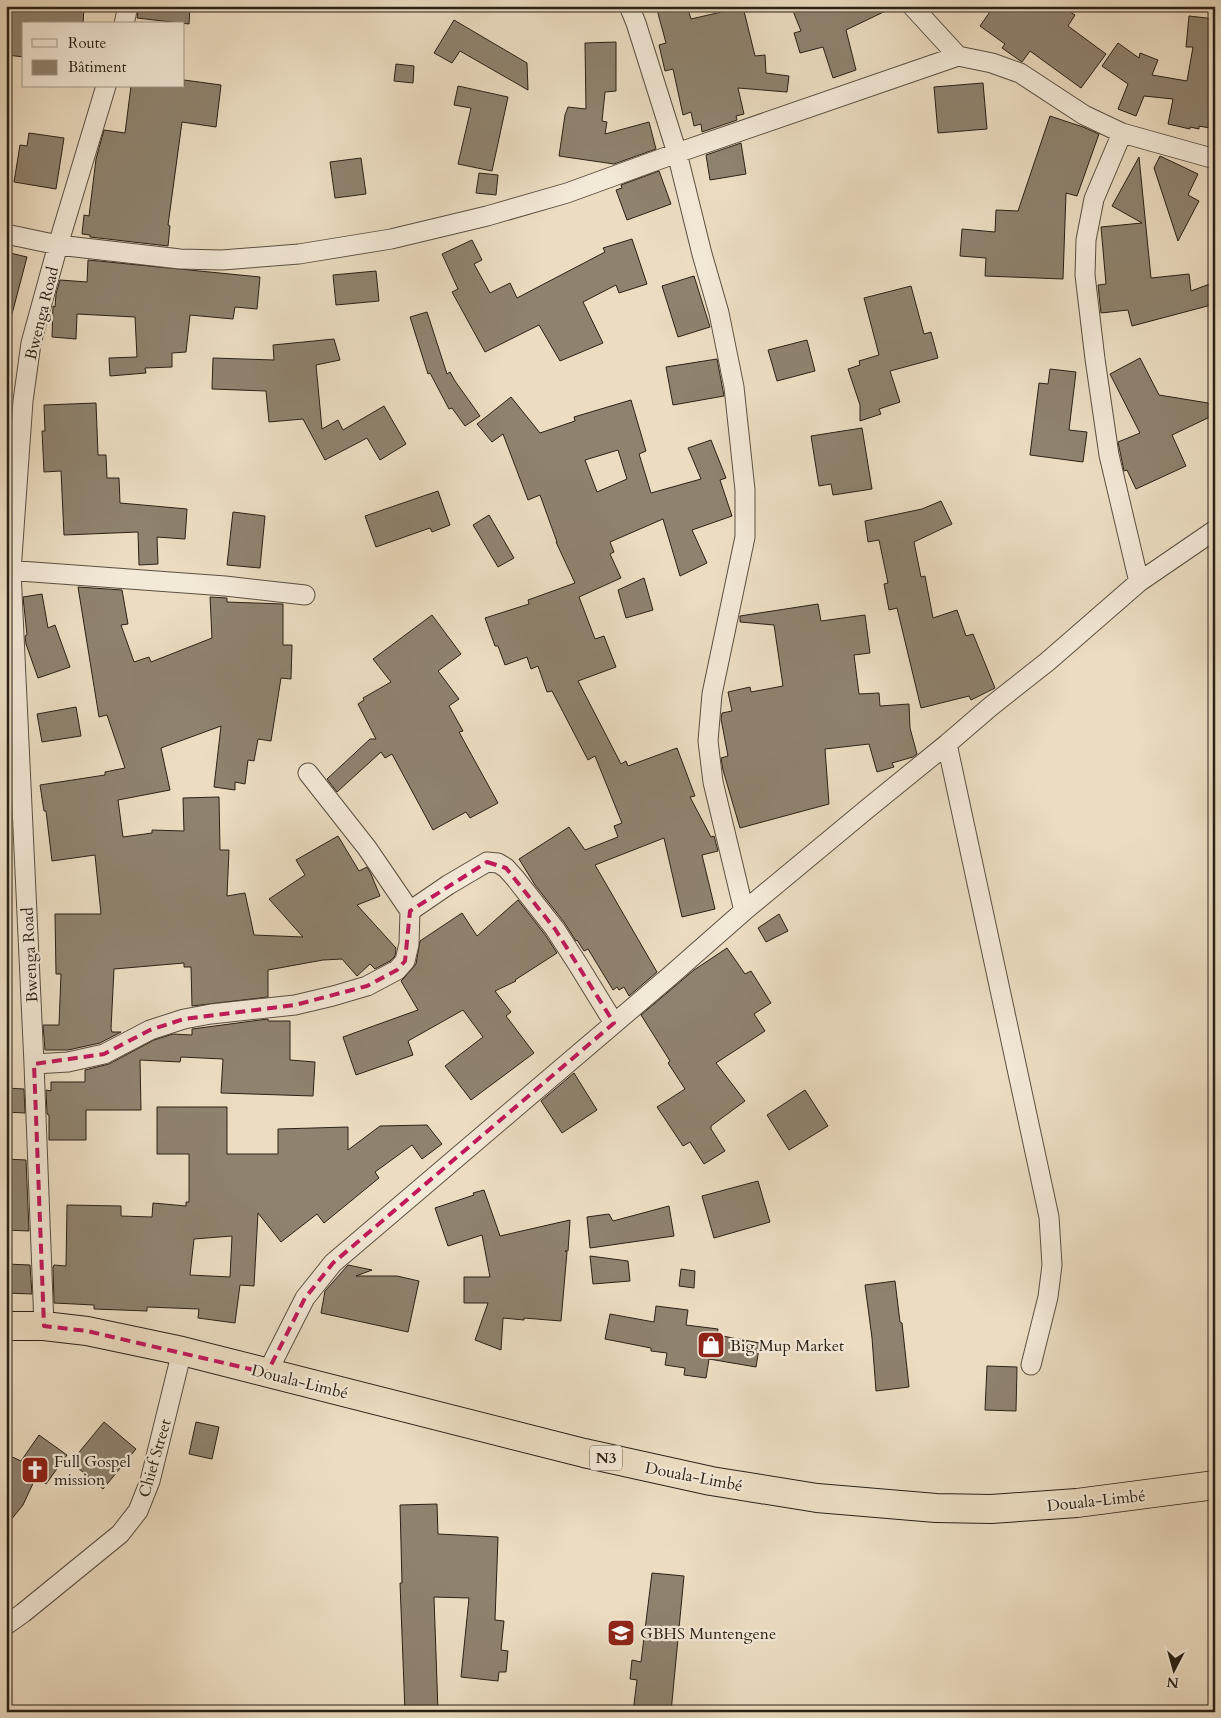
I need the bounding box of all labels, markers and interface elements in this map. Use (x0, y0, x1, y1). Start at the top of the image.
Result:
legend (22, 22, 185, 88)
text: Route (68, 33, 106, 53)
text: Bâtiment (68, 57, 127, 77)
street label: Bwenga Road (20, 264, 64, 362)
street label: Bwenga Road (16, 906, 43, 1003)
shop icon: Big Mup Market (696, 1330, 726, 1360)
place label: Big Mup Market (730, 1335, 844, 1357)
street label: Douala-Limbé (249, 1359, 350, 1405)
street label: Chief Street (133, 1417, 177, 1500)
road number: N3 (590, 1446, 622, 1470)
place label: Full Gospel mission (54, 1451, 131, 1491)
church icon: Full Gospel mission (20, 1455, 50, 1485)
street label: Douala-Limbé (643, 1457, 745, 1497)
street label: Douala-Limbé (1046, 1485, 1146, 1517)
school or university icon: GBHS Muntengene (606, 1618, 636, 1648)
place label: GBHS Muntengene (640, 1623, 776, 1645)
north arrow (1148, 1646, 1198, 1696)
text: N (1166, 1672, 1180, 1693)

